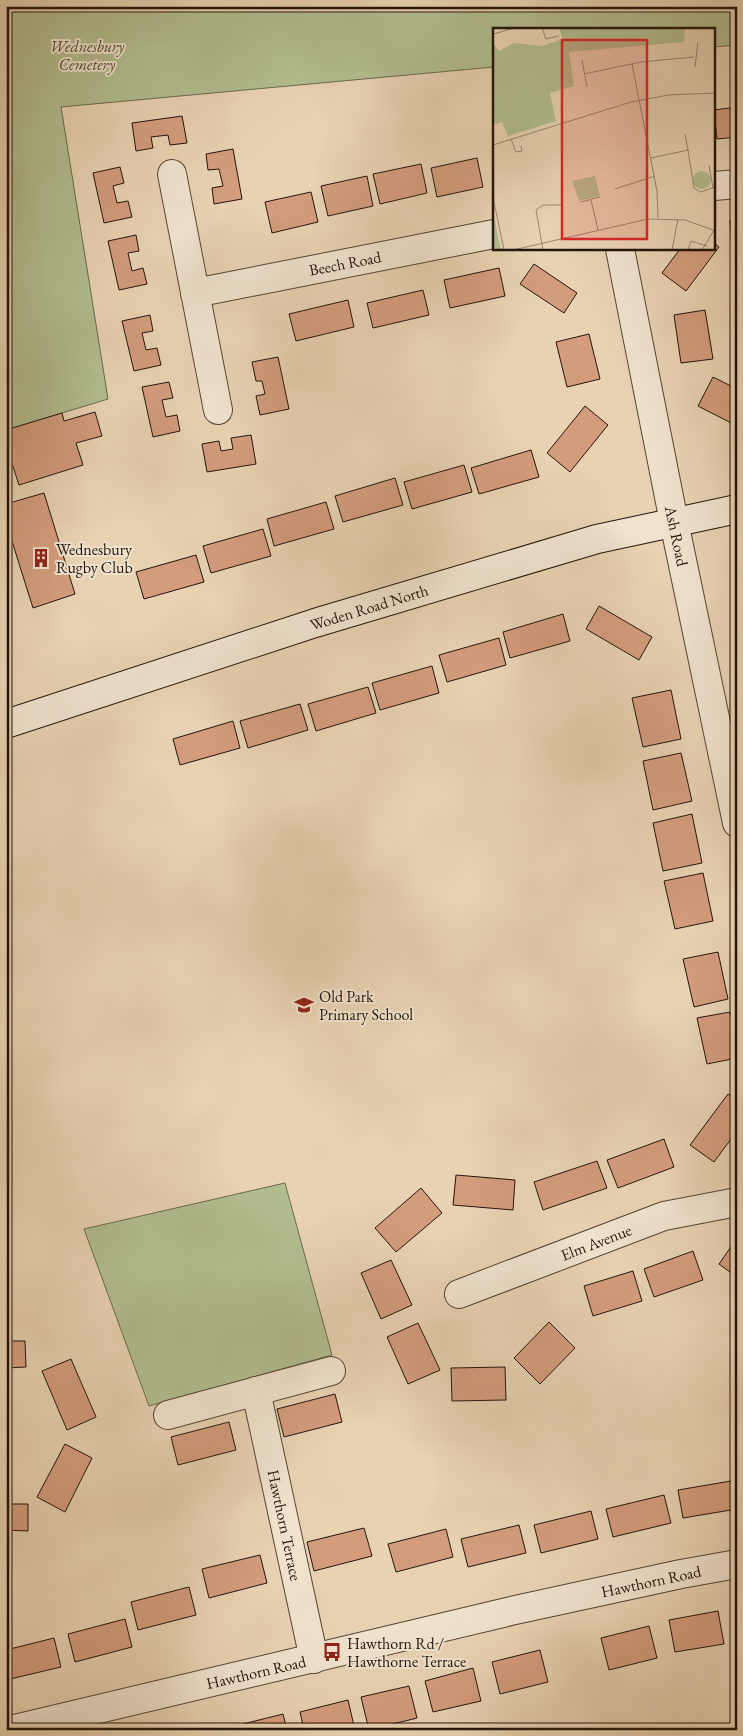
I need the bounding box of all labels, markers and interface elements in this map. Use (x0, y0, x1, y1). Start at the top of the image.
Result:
inset map (493, 28, 716, 250)
park label: Wednesbury Cemetery (50, 36, 125, 75)
street label: Beech Road (307, 246, 384, 281)
street label: Ash Road (660, 503, 693, 569)
place label: Wednesbury Rugby Club (56, 539, 133, 578)
building icon: Wednesbury Rugby Club (30, 547, 52, 569)
street label: Woden Road North (307, 579, 431, 635)
place label: Old Park Primary School (319, 986, 413, 1025)
school or university icon: Old Park Primary School (293, 994, 315, 1016)
street label: Elm Avenue (558, 1219, 635, 1266)
street label: Hawthorn Terrace (262, 1468, 307, 1583)
street label: Hawthorn Road (599, 1560, 704, 1602)
place label: Hawthorn Rd / Hawthorne Terrace (347, 1633, 466, 1672)
bus stop icon: Hawthorn Rd / Hawthorne Terrace (321, 1641, 343, 1663)
street label: Hawthorn Road (204, 1651, 309, 1694)

